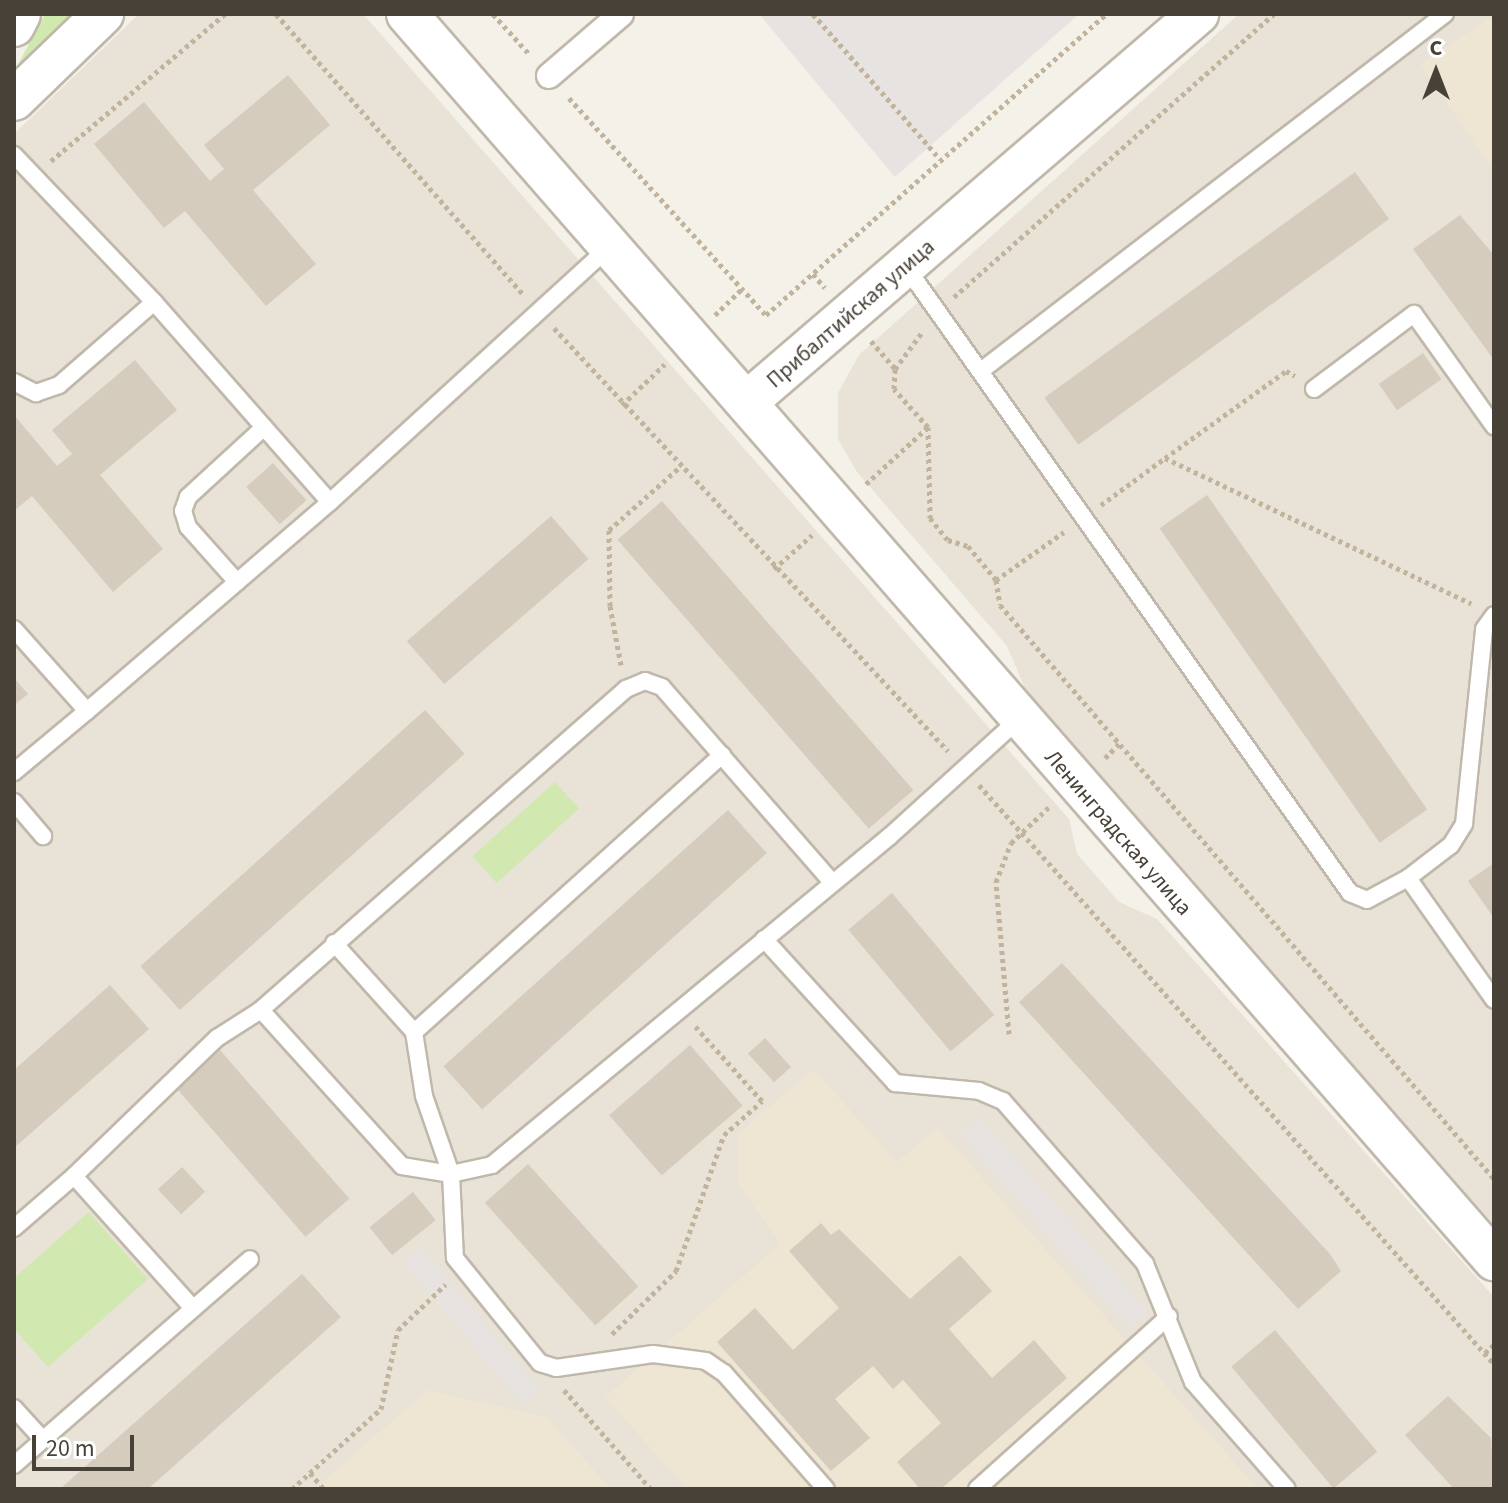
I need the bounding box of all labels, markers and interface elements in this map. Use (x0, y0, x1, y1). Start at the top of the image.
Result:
north arrow (1396, 32, 1476, 112)
text: С (1430, 32, 1442, 64)
street label: Прибалтийская улица (762, 234, 940, 394)
street label: Ленинградская улица (1039, 745, 1197, 921)
scale bar (36, 1419, 138, 1469)
text: 20 m (46, 1431, 95, 1466)

